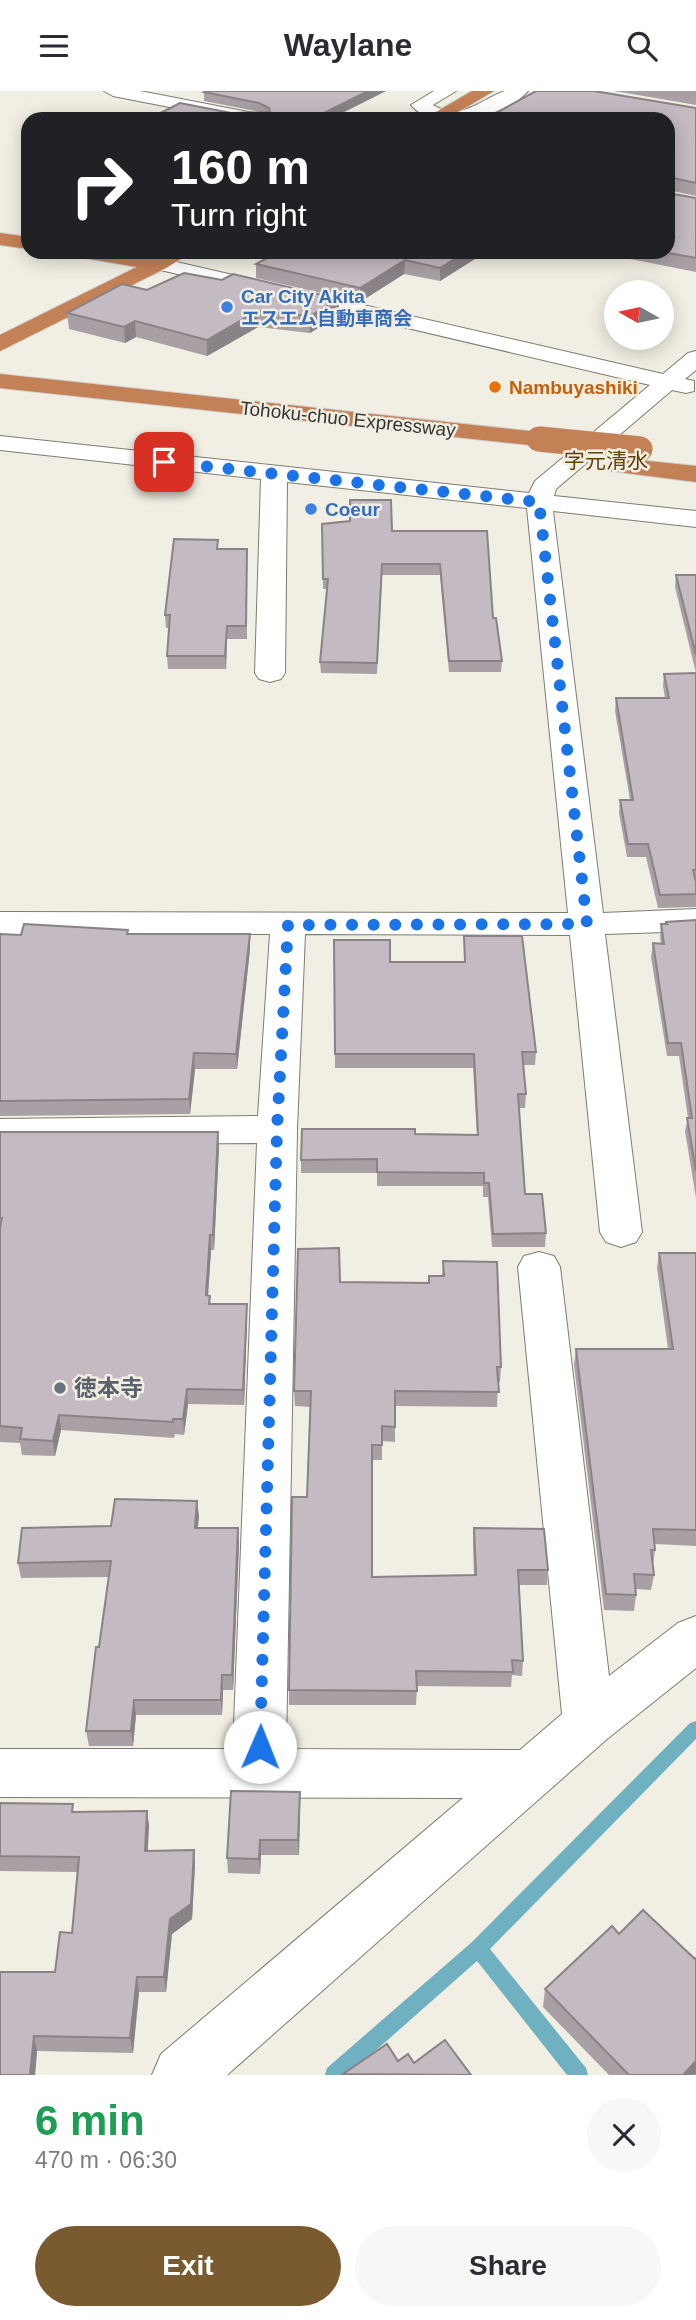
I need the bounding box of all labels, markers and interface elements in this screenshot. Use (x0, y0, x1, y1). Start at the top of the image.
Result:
icon: menu (35, 27, 73, 65)
text: Waylane (284, 27, 412, 63)
icon: search (623, 27, 661, 65)
icon: right (56, 140, 147, 231)
text: 160 m (171, 140, 310, 194)
text: Turn right (171, 197, 307, 233)
north arrow (604, 280, 674, 350)
map controls (604, 280, 674, 350)
place label: Car City Akita エスエム自動車商会 (241, 286, 412, 329)
marker: Car City Akita エスエム自動車商会 (219, 299, 235, 315)
place label: Nambuyashiki (509, 377, 638, 398)
marker: Nambuyashiki (487, 379, 503, 395)
street label: Tohoku-chuo Expressway (239, 397, 457, 441)
pin (134, 432, 194, 492)
icon: arrive (145, 443, 183, 481)
district label: 字元清水 (564, 449, 648, 472)
place label: Coeur (325, 499, 381, 520)
marker: Coeur (303, 501, 319, 517)
place label: 徳本寺 (74, 1375, 143, 1401)
marker: 徳本寺 (52, 1380, 68, 1396)
position arrow (223, 1710, 297, 1784)
text: 6 min (35, 2097, 145, 2144)
button: close (587, 2098, 661, 2172)
text: 470 m · 06:30 (35, 2147, 177, 2173)
button: Exit (35, 2226, 341, 2306)
button: Share (355, 2226, 661, 2306)

